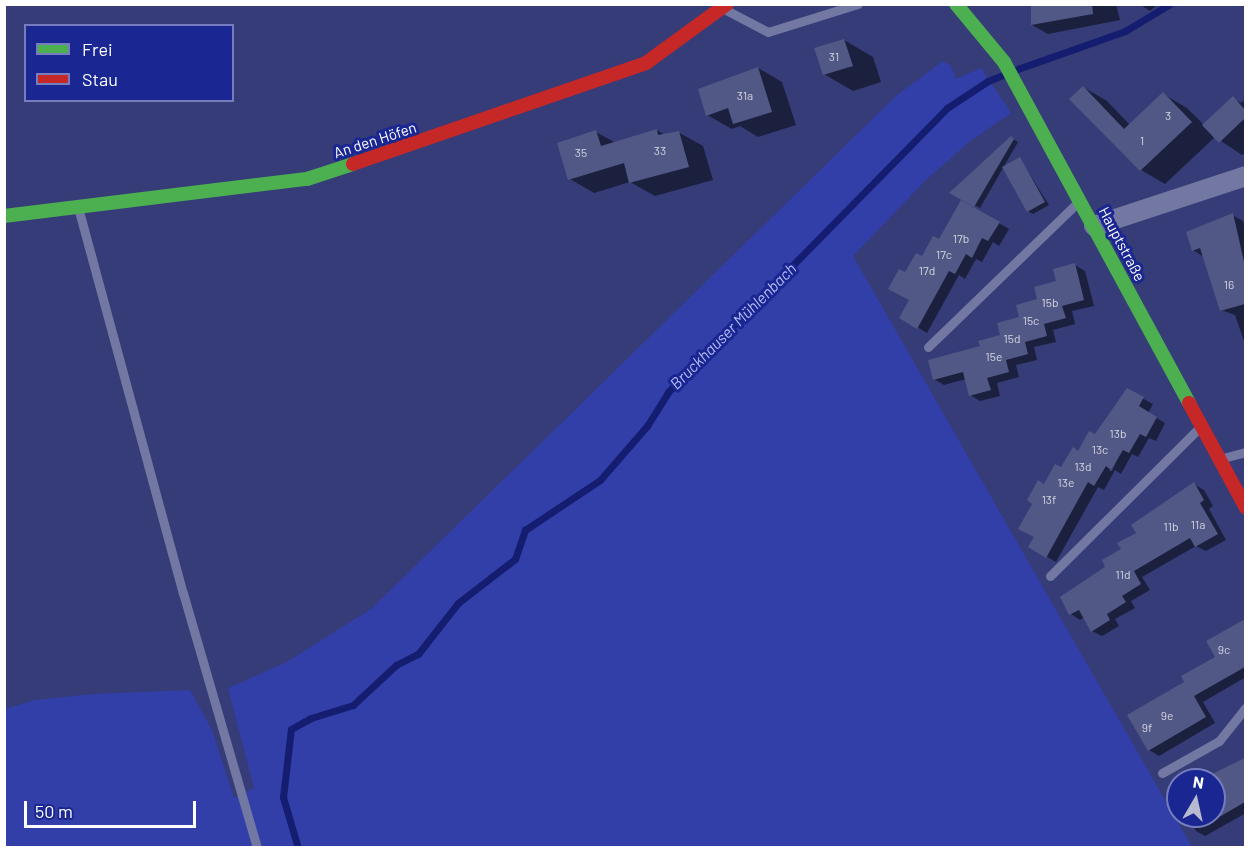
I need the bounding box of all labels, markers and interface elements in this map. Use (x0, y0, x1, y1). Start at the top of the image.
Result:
legend (24, 24, 234, 102)
text: Frei (82, 38, 113, 60)
house number: 31 (829, 50, 839, 64)
text: Stau (82, 68, 118, 90)
house number: 31a (737, 89, 753, 103)
house number: 3 (1165, 109, 1171, 123)
street label: An den Höfen (331, 118, 419, 162)
house number: 1 (1140, 134, 1144, 148)
house number: 33 (654, 144, 666, 158)
house number: 35 (575, 146, 587, 160)
street label: Hauptstraße (1095, 204, 1149, 284)
house number: 17b (953, 232, 969, 246)
house number: 17c (936, 248, 952, 262)
water label: Bruckhauser Mühlenbach (666, 259, 800, 393)
house number: 17d (919, 264, 935, 278)
house number: 16 (1224, 278, 1234, 292)
house number: 15b (1042, 296, 1058, 310)
house number: 15c (1023, 314, 1039, 328)
house number: 15d (1004, 332, 1020, 346)
house number: 15e (986, 350, 1002, 364)
house number: 13b (1110, 427, 1126, 441)
house number: 13c (1092, 443, 1108, 457)
house number: 13d (1075, 460, 1091, 474)
house number: 13e (1058, 476, 1074, 490)
house number: 13f (1042, 493, 1056, 507)
house number: 11a (1191, 518, 1205, 532)
house number: 11b (1164, 520, 1178, 534)
house number: 11d (1116, 568, 1130, 582)
house number: 9c (1218, 643, 1230, 657)
house number: 9e (1161, 709, 1173, 723)
house number: 9f (1142, 721, 1152, 735)
north arrow (1166, 768, 1226, 828)
text: N (1192, 771, 1205, 792)
scale bar (27, 789, 200, 827)
text: 50 m (35, 800, 73, 822)

